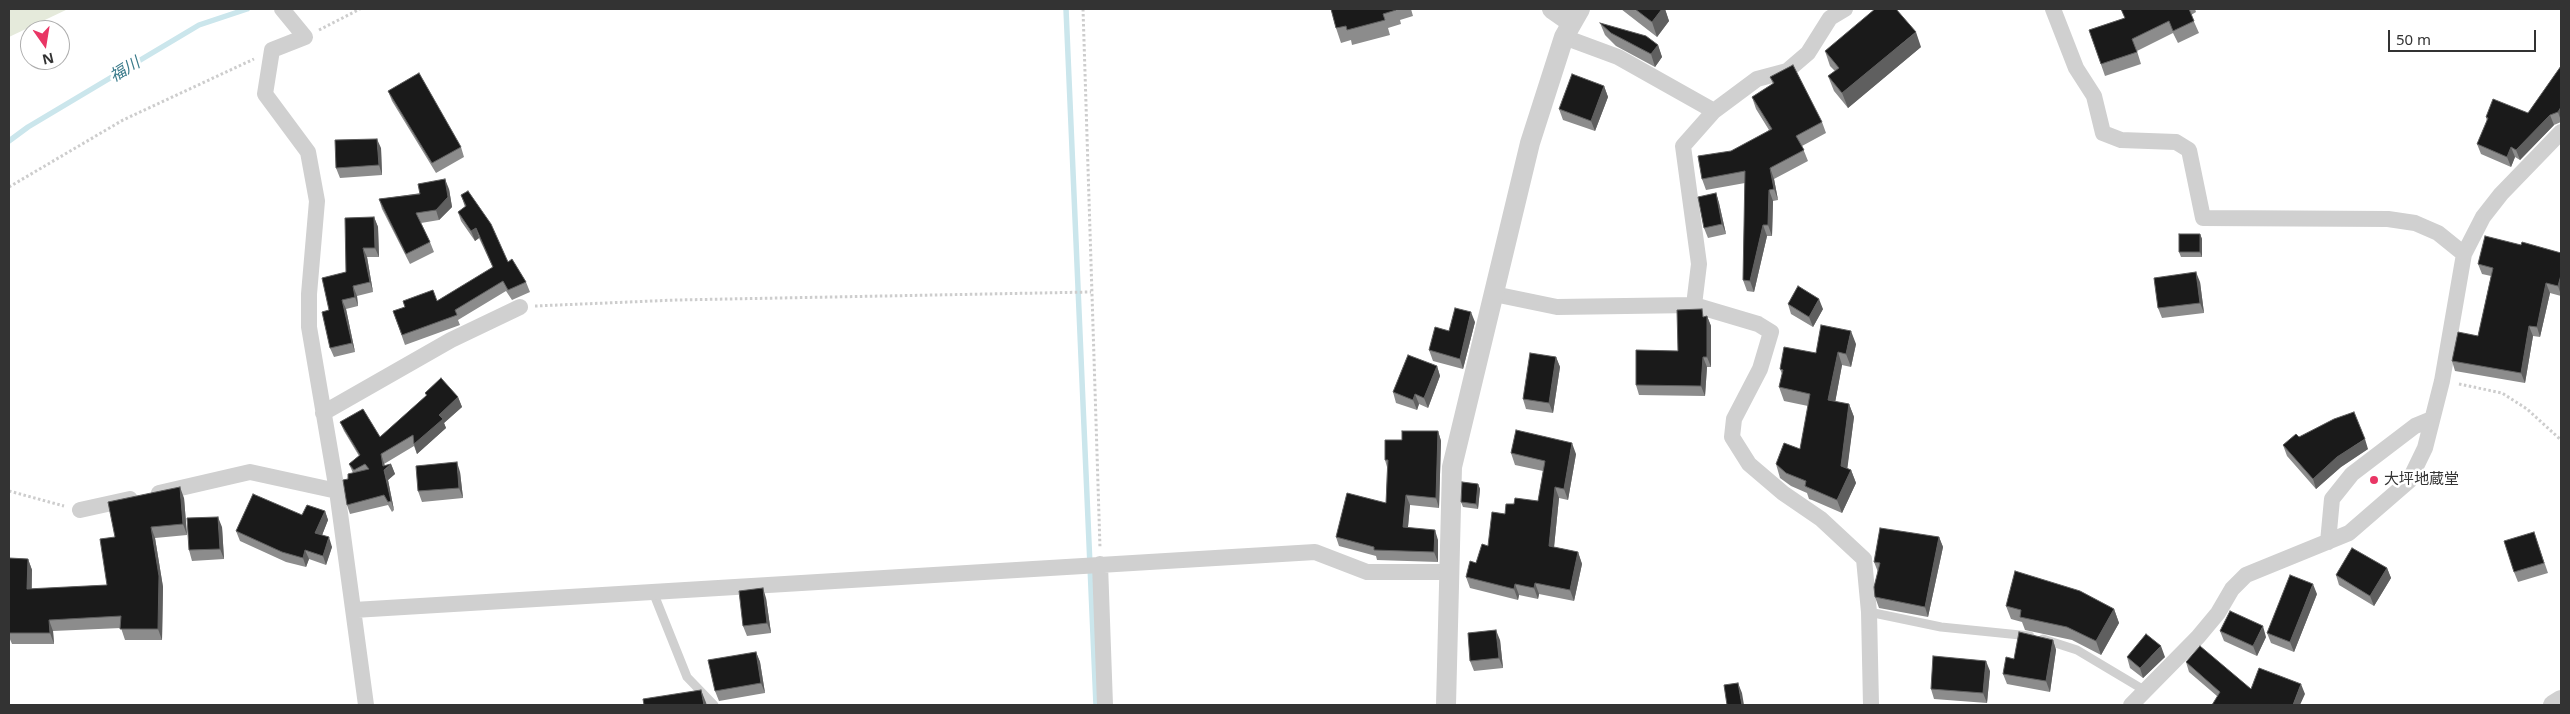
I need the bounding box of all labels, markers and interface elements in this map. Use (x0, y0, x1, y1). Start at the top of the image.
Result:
north arrow (20, 20, 70, 70)
scale bar (2390, 20, 2538, 52)
text: 50 m (2396, 29, 2431, 49)
text: N (41, 49, 56, 70)
water label: 福川 (106, 54, 144, 86)
place label: 大坪地蔵堂 (2384, 471, 2459, 489)
marker: 大坪地蔵堂 (2368, 474, 2380, 486)

